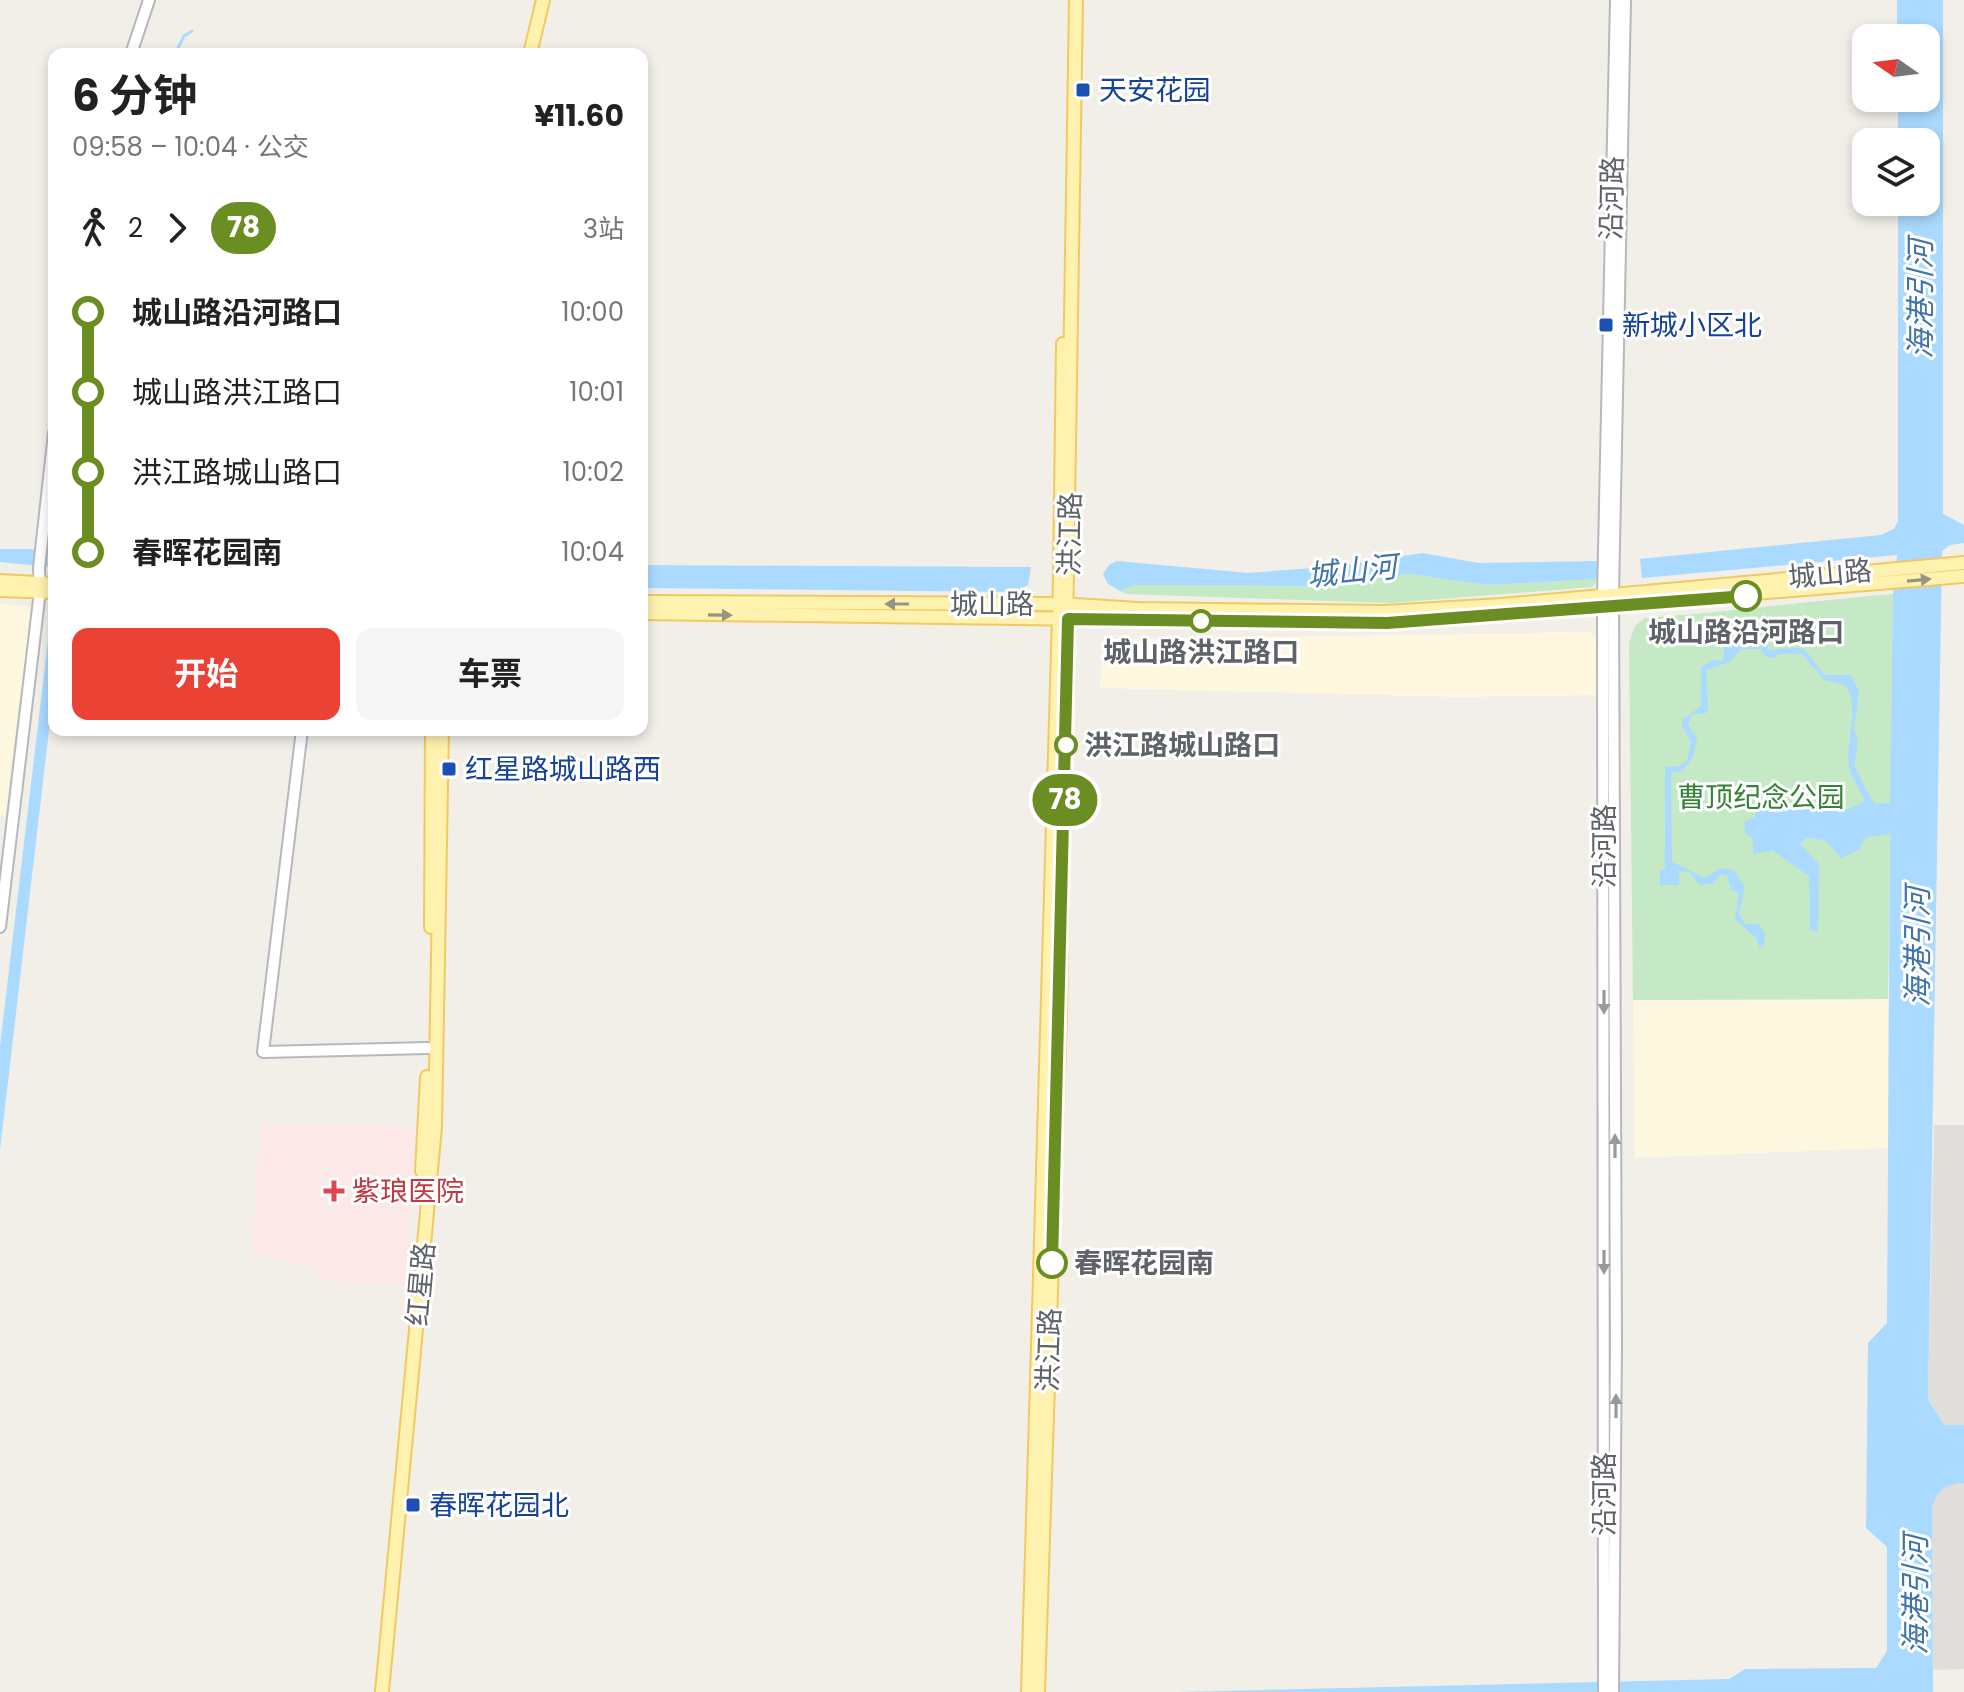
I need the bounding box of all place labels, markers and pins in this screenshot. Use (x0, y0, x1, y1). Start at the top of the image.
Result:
place label: 天安花园 (1099, 71, 1211, 110)
marker: 天安花园 (1074, 81, 1092, 99)
place label: 新城小区北 (1622, 306, 1762, 345)
marker: 新城小区北 (1597, 316, 1615, 334)
marker: 城山路沿河路口 (1731, 581, 1761, 611)
marker: 城山路洪江路口 (1190, 610, 1212, 632)
place label: 城山路沿河路口 (1648, 613, 1844, 652)
place label: 城山路洪江路口 (1103, 633, 1299, 672)
place label: 洪江路城山路口 (1084, 726, 1280, 765)
marker: 洪江路城山路口 (1055, 734, 1077, 756)
place label: 红星路城山路西 (465, 750, 661, 789)
marker: 红星路城山路西 (440, 760, 458, 778)
place label: 紫琅医院 (352, 1172, 464, 1211)
marker: 紫琅医院 (323, 1180, 345, 1202)
place label: 春晖花园南 (1074, 1244, 1214, 1283)
marker: 春晖花园南 (1037, 1248, 1067, 1278)
place label: 春晖花园北 (429, 1486, 569, 1525)
marker: 春晖花园北 (404, 1496, 422, 1514)

